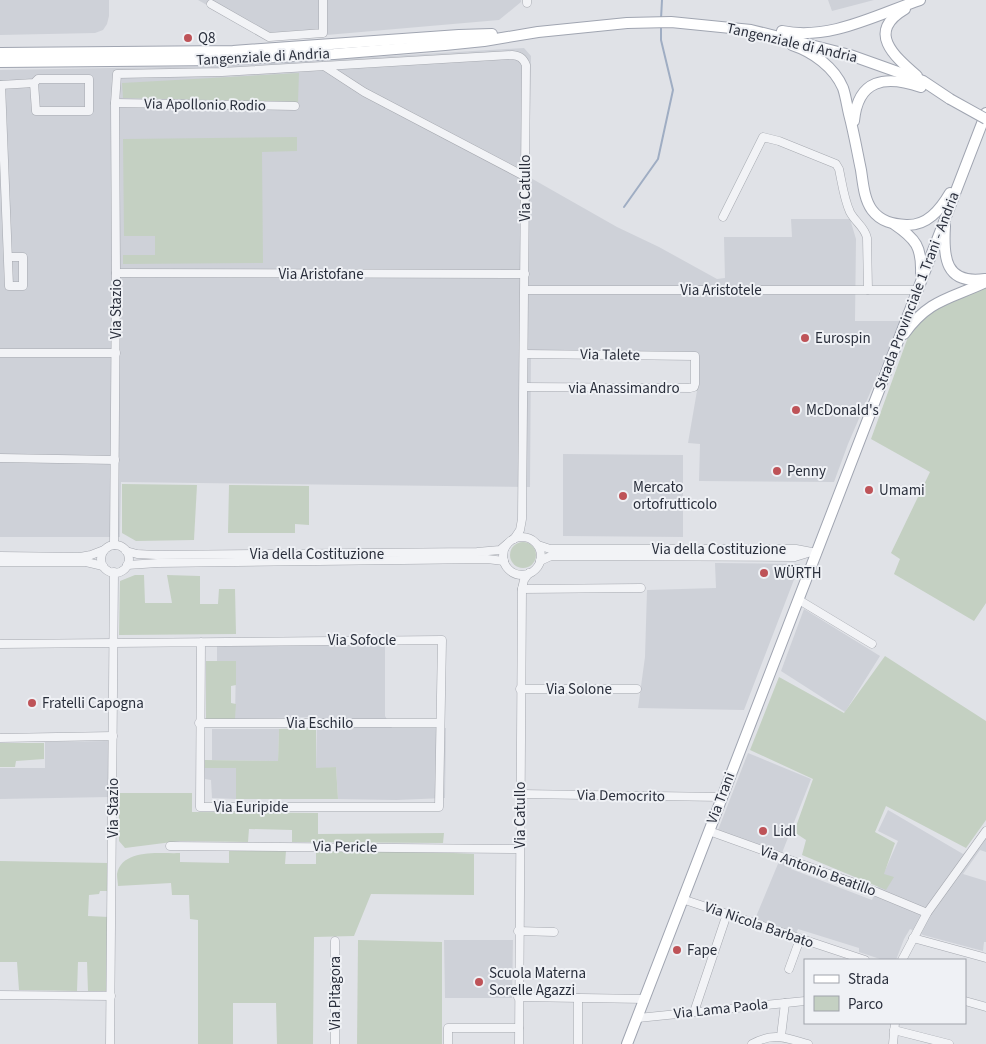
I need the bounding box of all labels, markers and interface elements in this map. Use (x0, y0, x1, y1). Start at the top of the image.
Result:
street label: Tangenziale di Andria (724, 18, 860, 68)
place label: Q8 (198, 28, 215, 49)
marker: Q8 (182, 32, 194, 44)
street label: Tangenziale di Andria (196, 43, 330, 71)
street label: Via Apollonio Rodio (144, 93, 266, 117)
street label: Via Catullo (515, 155, 536, 221)
street label: Strada Provinciale 1 Trani - Andria (869, 189, 965, 393)
street label: Via Aristofane (278, 264, 364, 285)
street label: Via Stazio (106, 279, 127, 339)
street label: Via Aristotele (680, 280, 762, 301)
place label: Eurospin (815, 328, 871, 349)
marker: Eurospin (799, 332, 811, 344)
street label: Via Talete (580, 344, 640, 366)
street label: via Anassimandro (568, 378, 680, 399)
place label: McDonald's (806, 400, 879, 421)
marker: McDonald's (790, 404, 802, 416)
place label: Penny (787, 461, 826, 482)
marker: Penny (771, 465, 783, 477)
place label: Mercato ortofrutticolo (633, 477, 717, 515)
place label: Umami (879, 480, 925, 501)
marker: Umami (863, 484, 875, 496)
marker: Mercato ortofrutticolo (617, 490, 629, 502)
street label: Via della Costituzione (652, 539, 786, 560)
street label: Via della Costituzione (250, 544, 384, 565)
place label: WÜRTH (774, 563, 822, 584)
marker: WÜRTH (758, 567, 770, 579)
street label: Via Sofocle (328, 630, 396, 651)
street label: Via Solone (546, 679, 612, 700)
place label: Fratelli Capogna (42, 693, 144, 714)
marker: Fratelli Capogna (26, 697, 38, 709)
street label: Via Eschilo (287, 713, 353, 734)
street label: Via Trani (702, 769, 740, 827)
street label: Via Stazio (103, 778, 124, 838)
street label: Via Catullo (510, 782, 531, 848)
street label: Via Democrito (577, 785, 665, 807)
street label: Via Euripide (214, 797, 288, 818)
place label: Lidl (773, 821, 796, 842)
marker: Lidl (757, 825, 769, 837)
street label: Via Pericle (313, 836, 377, 858)
street label: Via Antonio Beatillo (757, 840, 879, 902)
street label: Via Nicola Barbato (701, 896, 817, 954)
place label: Fape (687, 940, 717, 961)
marker: Fape (671, 944, 683, 956)
street label: Via Pitagora (325, 956, 346, 1030)
legend (804, 959, 966, 1024)
place label: Scuola Materna Sorelle Agazzi (489, 963, 586, 1001)
text: Strada (848, 969, 889, 990)
marker: Scuola Materna Sorelle Agazzi (473, 976, 485, 988)
street label: Via Lama Paola (673, 994, 769, 1024)
text: Parco (848, 994, 883, 1015)

